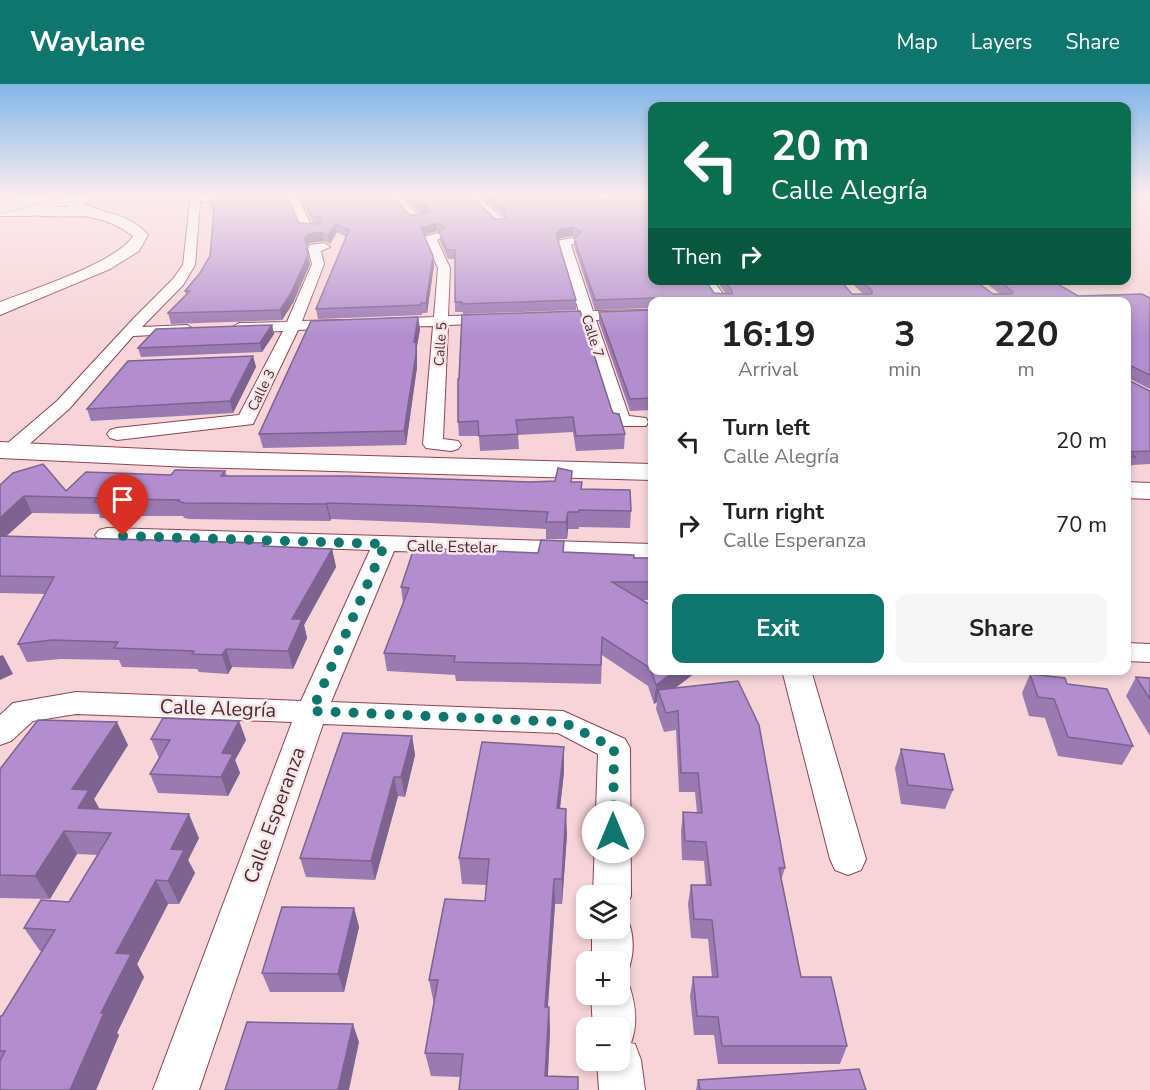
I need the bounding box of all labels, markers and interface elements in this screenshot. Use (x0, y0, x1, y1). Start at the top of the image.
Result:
text: Waylane (30, 23, 145, 61)
text: Map (896, 28, 938, 56)
text: Layers (971, 28, 1032, 56)
text: Share (1065, 28, 1120, 56)
text: 20 m (771, 118, 870, 175)
icon: left (672, 126, 750, 204)
text: Calle Alegría (771, 172, 928, 209)
icon: right (734, 240, 767, 273)
text: Then (672, 242, 722, 272)
text: 16:19 (720, 310, 816, 359)
text: 3 (894, 310, 916, 359)
text: 220 (994, 310, 1059, 359)
street label: Calle 7 (577, 312, 608, 360)
street label: Calle 5 (429, 321, 452, 367)
text: Arrival (738, 356, 798, 383)
text: min (888, 356, 921, 383)
text: m (1018, 356, 1035, 383)
street label: Calle 3 (243, 366, 280, 414)
text: Turn left (723, 413, 810, 443)
icon: left (672, 425, 705, 458)
text: 20 m (1056, 426, 1107, 456)
text: Calle Alegría (723, 443, 839, 470)
pin (97, 474, 148, 536)
icon: arrive (106, 483, 139, 516)
text: Turn right (723, 497, 824, 527)
icon: right (672, 509, 705, 542)
text: 70 m (1056, 510, 1107, 540)
text: Calle Esperanza (723, 527, 866, 554)
street label: Calle Estelar (406, 535, 498, 559)
button: Exit (672, 594, 884, 663)
button: Share (896, 594, 1107, 663)
street label: Calle Alegría (159, 693, 277, 724)
street label: Calle Esperanza (237, 743, 312, 887)
position arrow (581, 800, 645, 864)
map controls (576, 885, 630, 1071)
button: layers (576, 885, 630, 939)
button: + (576, 951, 630, 1005)
button: − (576, 1017, 630, 1071)

